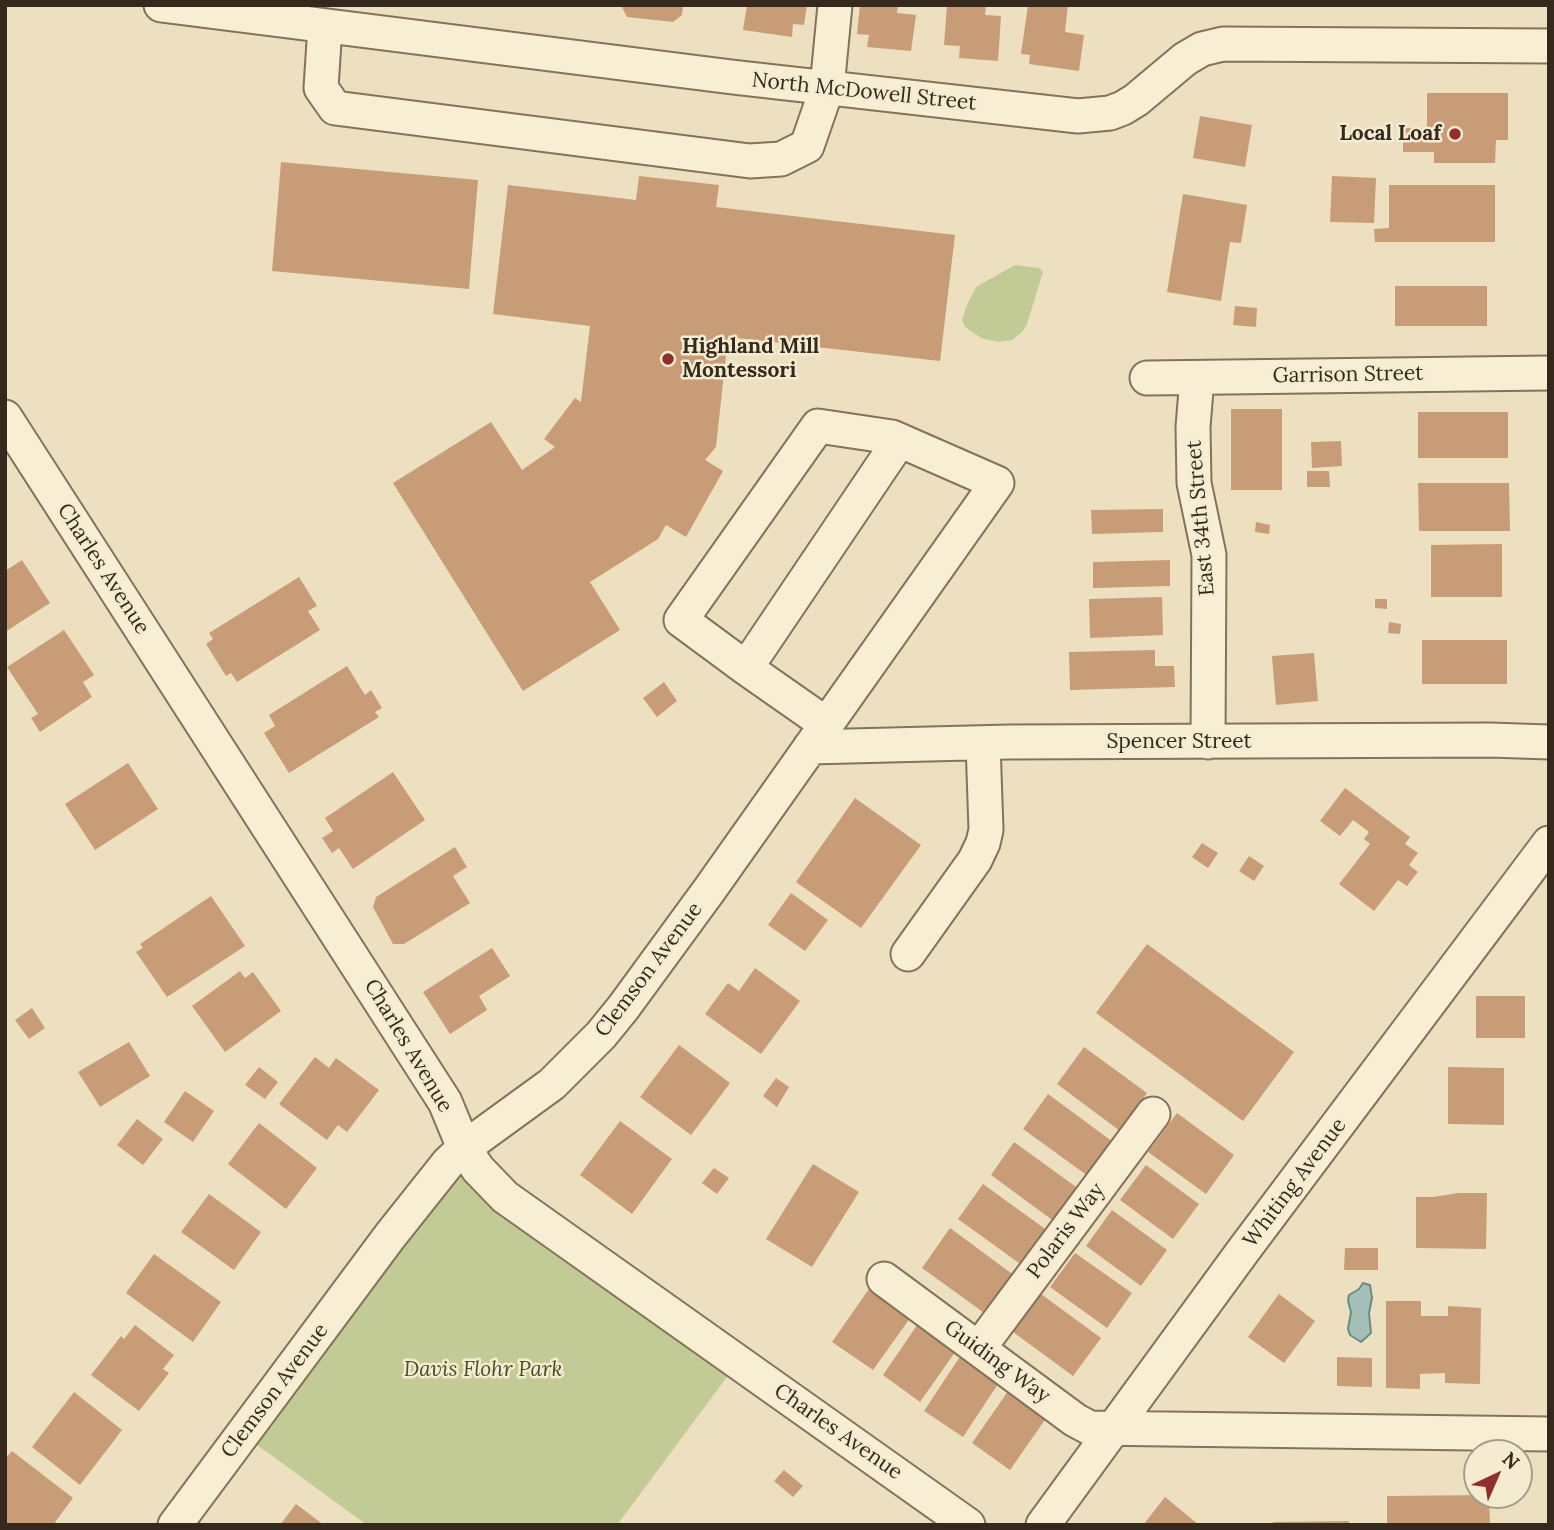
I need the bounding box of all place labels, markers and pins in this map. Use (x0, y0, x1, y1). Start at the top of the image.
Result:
place label: Local Loaf (1339, 121, 1441, 147)
marker: Local Loaf (1447, 126, 1463, 142)
place label: Highland Mill Montessori (682, 334, 819, 384)
marker: Highland Mill Montessori (660, 351, 676, 367)

